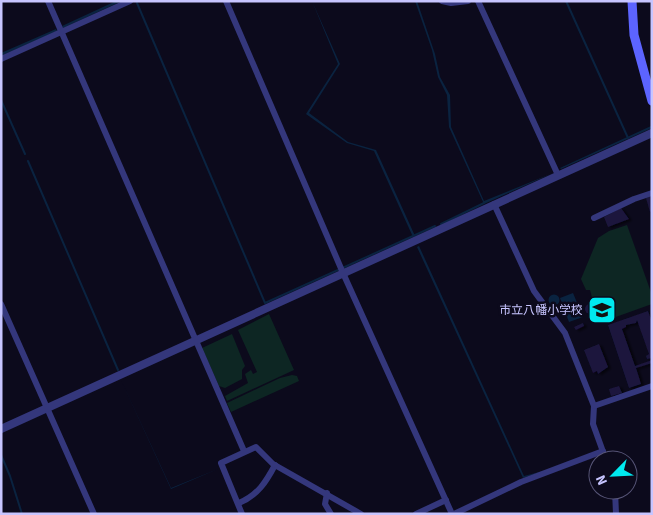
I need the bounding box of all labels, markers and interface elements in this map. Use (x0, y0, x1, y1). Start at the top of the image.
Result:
school or university icon: 市立八幡小学校 (587, 295, 617, 325)
place label: 市立八幡小学校 (499, 302, 583, 319)
north arrow (588, 450, 638, 500)
text: N (591, 472, 613, 488)

